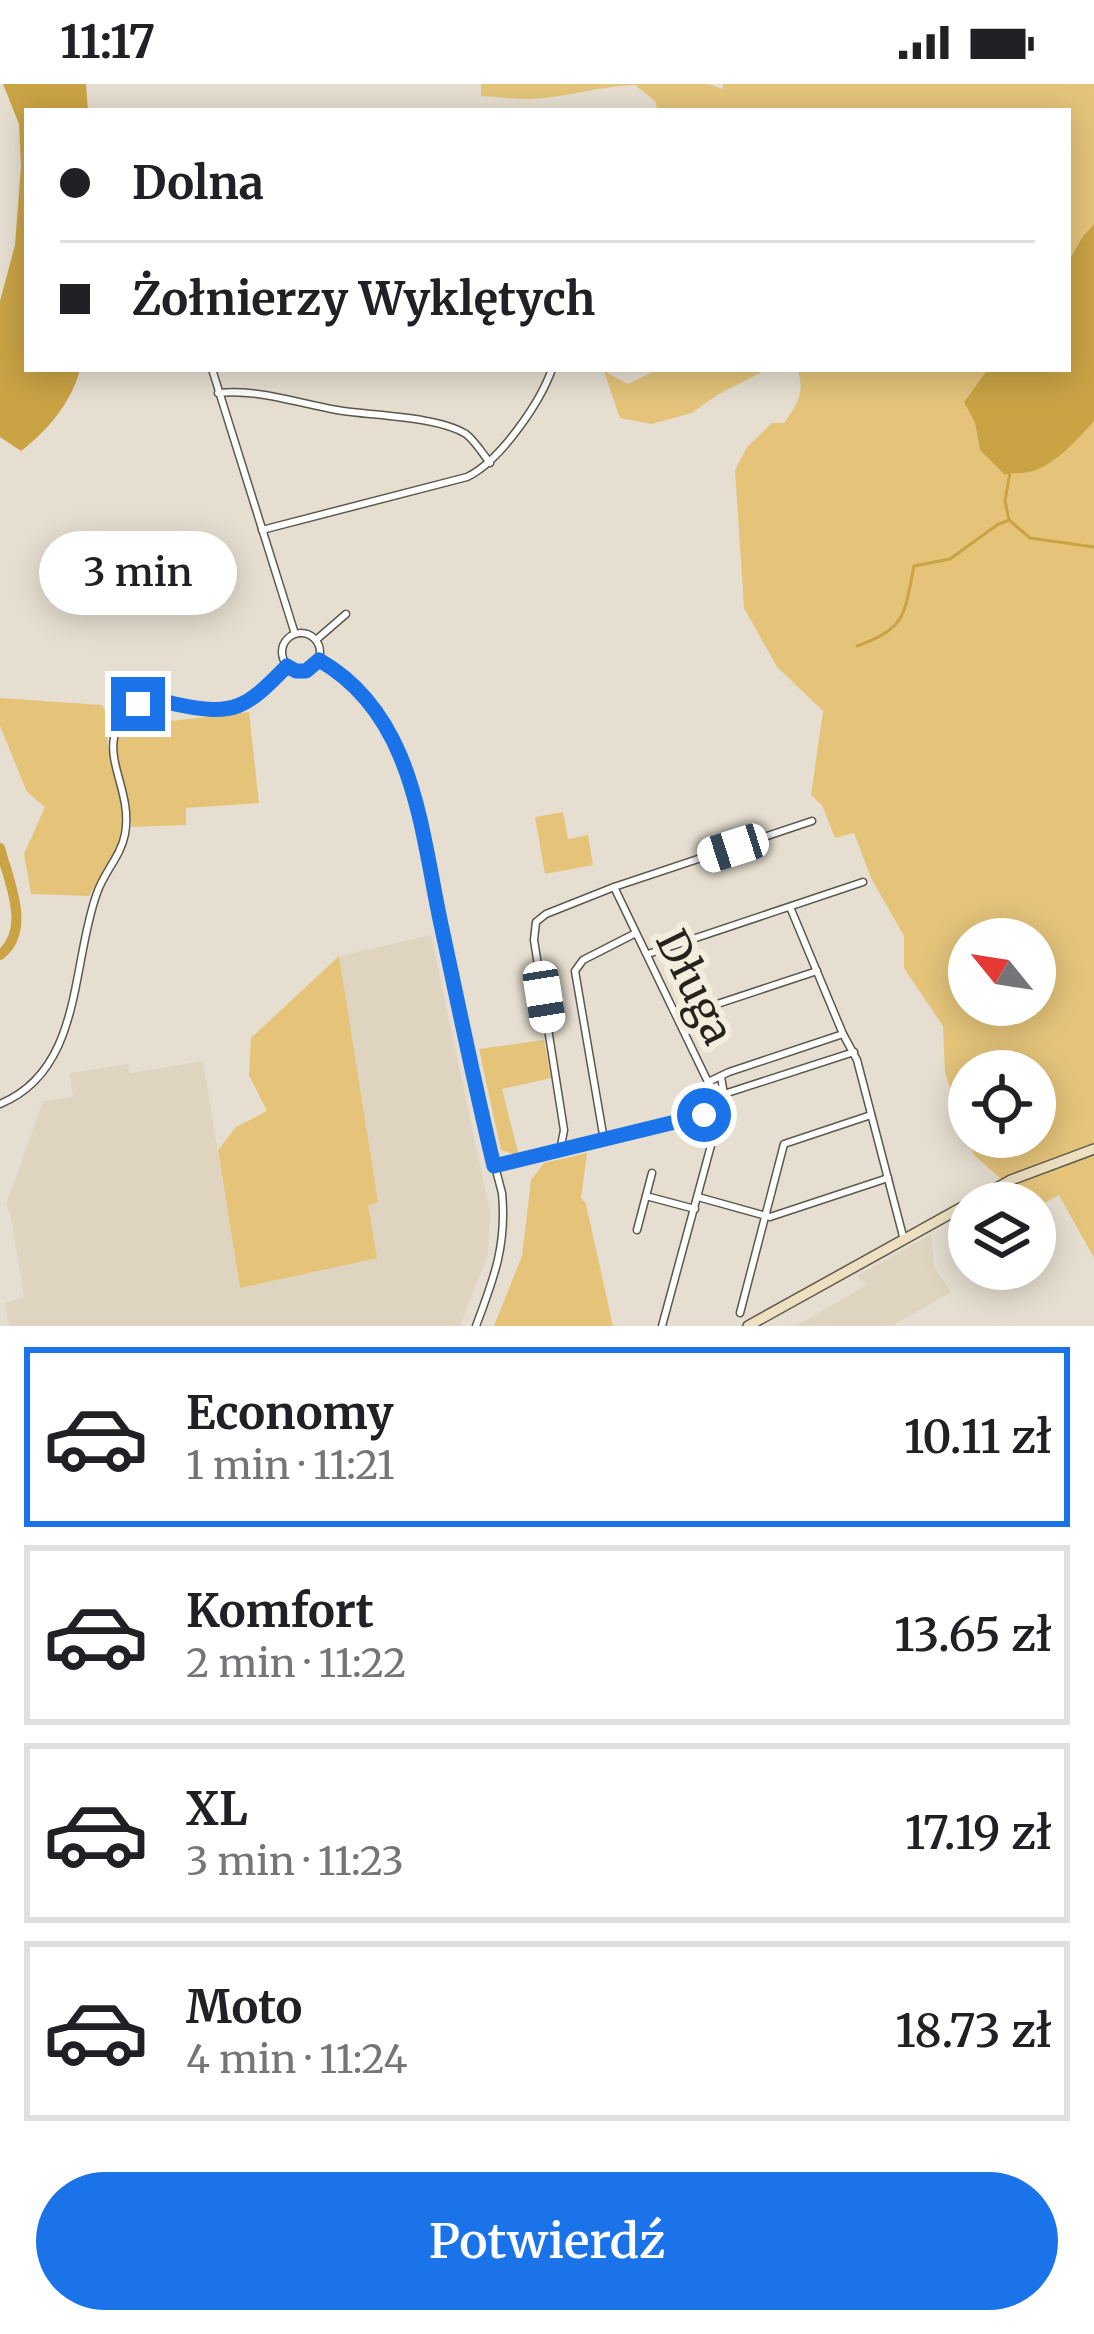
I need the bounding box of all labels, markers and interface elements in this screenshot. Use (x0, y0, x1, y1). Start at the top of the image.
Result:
text: 11:17 (60, 14, 155, 70)
text: Dolna (132, 155, 264, 211)
text: Żołnierzy Wyklętych (132, 271, 595, 327)
callout: 3 min (39, 530, 237, 614)
text: 3 min (83, 548, 193, 597)
route end (111, 677, 165, 731)
car (693, 820, 773, 876)
north arrow (948, 918, 1056, 1026)
map controls (948, 918, 1056, 1290)
street label: Długa (644, 921, 745, 1053)
car (521, 959, 567, 1035)
button: locate (948, 1050, 1056, 1158)
route start (677, 1088, 731, 1142)
button: layers (948, 1182, 1056, 1290)
icon: car (42, 1383, 150, 1491)
text: Economy (186, 1385, 394, 1441)
text: 10.11 zł (904, 1409, 1052, 1465)
text: 1 min · 11:21 (186, 1441, 395, 1490)
icon: car (42, 1581, 150, 1689)
text: Komfort (186, 1583, 374, 1639)
text: 13.65 zł (894, 1607, 1052, 1663)
text: 2 min · 11:22 (186, 1639, 406, 1688)
icon: car (42, 1779, 150, 1887)
text: XL (186, 1781, 248, 1837)
text: 17.19 zł (905, 1805, 1052, 1861)
text: 3 min · 11:23 (186, 1837, 404, 1886)
icon: car (42, 1977, 150, 2085)
text: Moto (186, 1979, 302, 2035)
text: 18.73 zł (895, 2003, 1052, 2059)
text: 4 min · 11:24 (186, 2035, 408, 2084)
button: Potwierdź (36, 2172, 1058, 2310)

